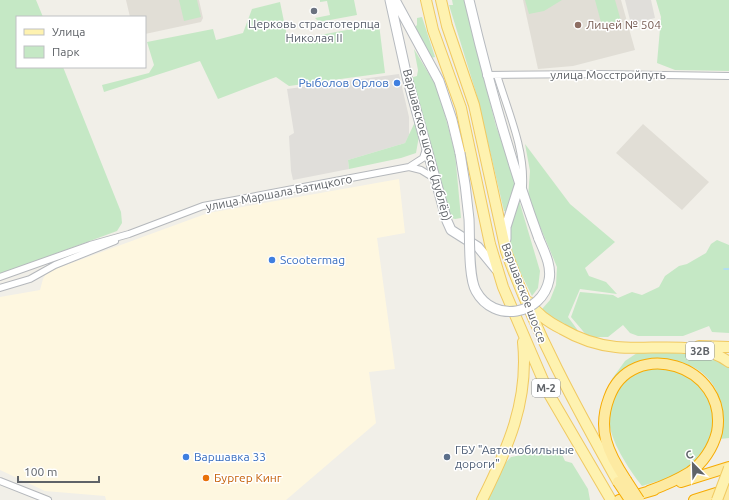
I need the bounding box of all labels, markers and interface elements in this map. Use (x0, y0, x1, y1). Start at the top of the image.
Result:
marker: Церковь страстотерпца Николая II (309, 6, 319, 16)
legend (16, 16, 146, 68)
place label: Церковь страстотерпца Николая II (248, 17, 380, 44)
place label: Лицей № 504 (586, 18, 661, 31)
marker: Лицей № 504 (573, 20, 583, 30)
text: Улица (52, 25, 85, 38)
text: Парк (52, 45, 80, 58)
street label: Варшавское шоссе (дублёр) (400, 68, 454, 222)
street label: улица Мосстройпуть (550, 68, 666, 81)
place label: Рыболов Орлов (298, 76, 389, 89)
marker: Рыболов Орлов (392, 78, 402, 88)
street label: улица Маршала Батицкого (205, 172, 353, 213)
street label: Варшавское шоссе (499, 241, 549, 345)
place label: Scootermag (280, 253, 345, 266)
marker: Scootermag (267, 255, 277, 265)
road number: 32B (686, 342, 714, 360)
road number: М-2 (532, 379, 560, 397)
place label: ГБУ "Автомобильные дороги" (455, 443, 574, 470)
north arrow (673, 444, 713, 484)
text: С (684, 448, 695, 462)
place label: Варшавка 33 (194, 450, 266, 463)
marker: Варшавка 33 (181, 452, 191, 462)
marker: ГБУ "Автомобильные дороги" (442, 452, 452, 462)
scale bar (18, 458, 99, 484)
text: 100 m (24, 465, 57, 478)
place label: Бургер Кинг (214, 471, 282, 484)
marker: Бургер Кинг (201, 473, 211, 483)

